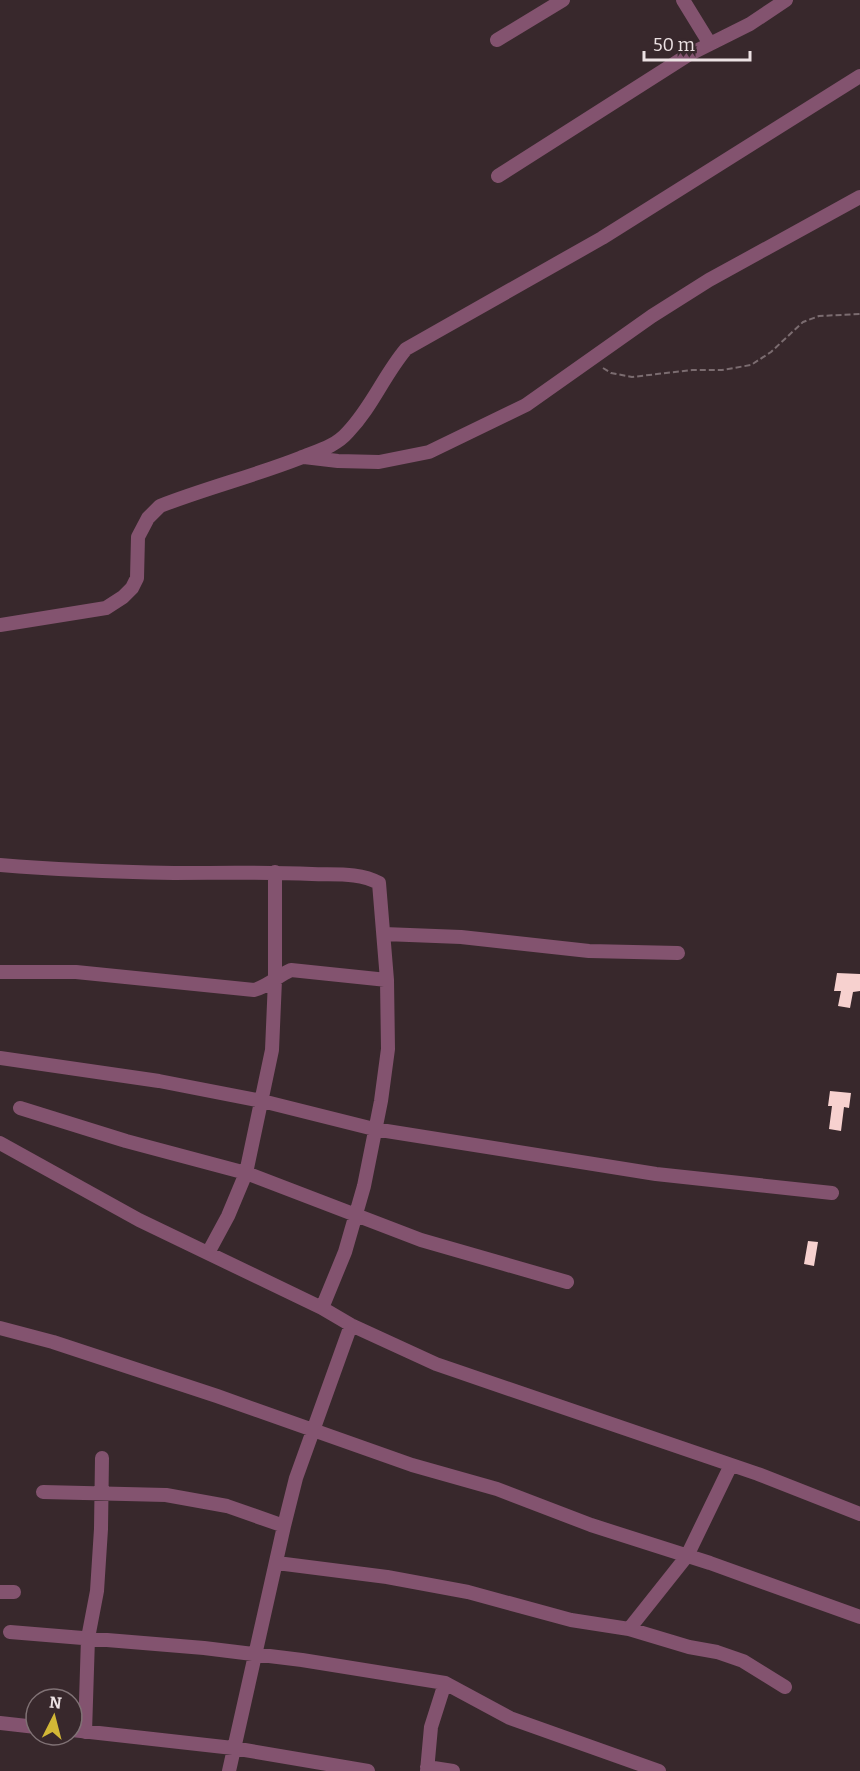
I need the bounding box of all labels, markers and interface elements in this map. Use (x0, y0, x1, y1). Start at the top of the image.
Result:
scale bar (644, 24, 750, 62)
text: 50 m (653, 34, 695, 56)
north arrow (24, 1687, 84, 1747)
text: N (48, 1692, 63, 1713)

